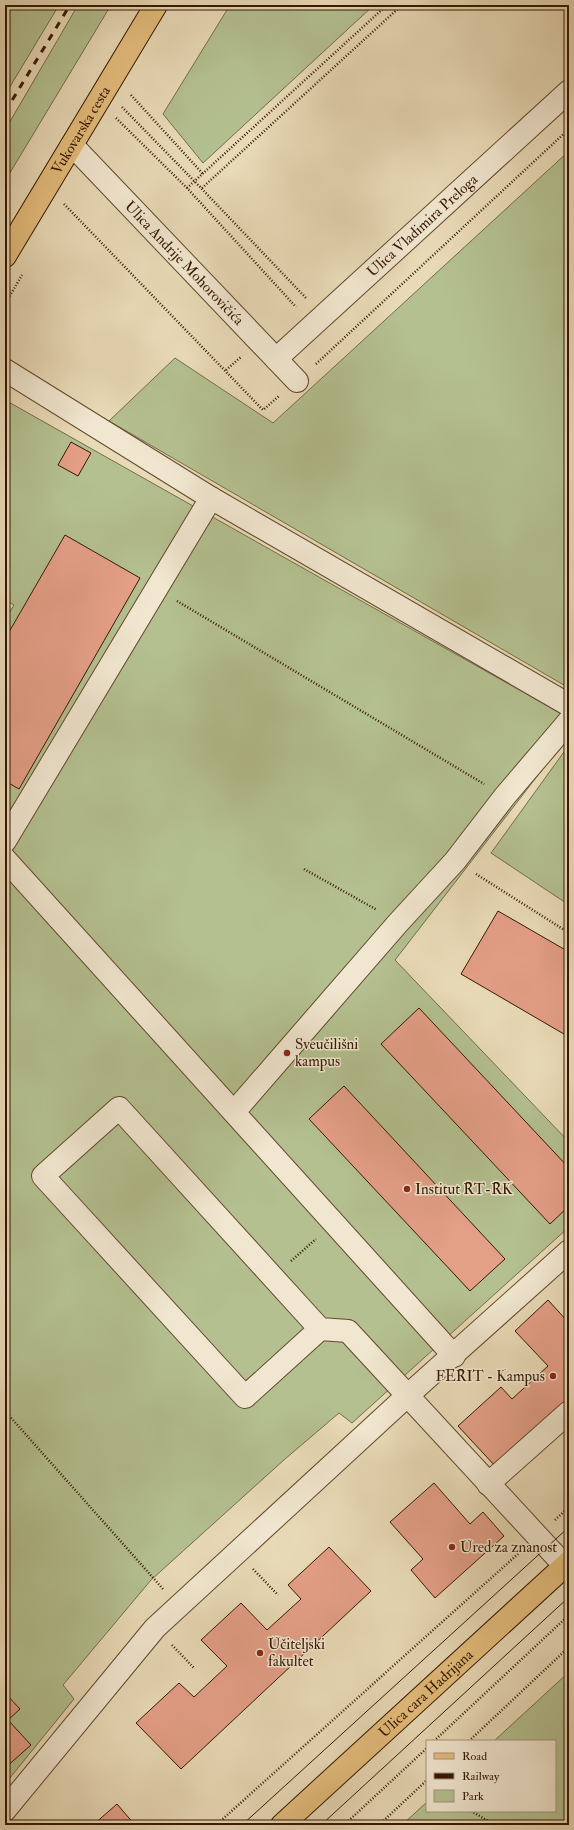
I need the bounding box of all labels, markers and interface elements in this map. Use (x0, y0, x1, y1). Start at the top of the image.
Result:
street label: Vukovarska cesta (47, 82, 115, 178)
street label: Ulica Vladimira Preloga (363, 170, 482, 281)
street label: Ulica Andrije Mohorovičića (120, 197, 248, 330)
place label: Sveučilišni kampus (295, 1035, 358, 1072)
marker: Sveučilišni kampus (282, 1048, 292, 1058)
place label: Institut RT-RK (415, 1180, 513, 1199)
marker: Institut RT-RK (402, 1184, 412, 1194)
place label: FERIT - Kampus (436, 1367, 545, 1387)
marker: FERIT - Kampus (548, 1371, 558, 1381)
place label: Ured za znanost (460, 1538, 557, 1557)
marker: Ured za znanost (447, 1542, 457, 1552)
place label: Učiteljski fakultet (268, 1635, 325, 1671)
street label: Ulica cara Hadrijana (375, 1645, 478, 1742)
marker: Učiteljski fakultet (255, 1648, 265, 1658)
legend (426, 1740, 556, 1812)
text: Road (462, 1749, 487, 1764)
text: Railway (462, 1769, 500, 1784)
text: Park (462, 1789, 484, 1804)

